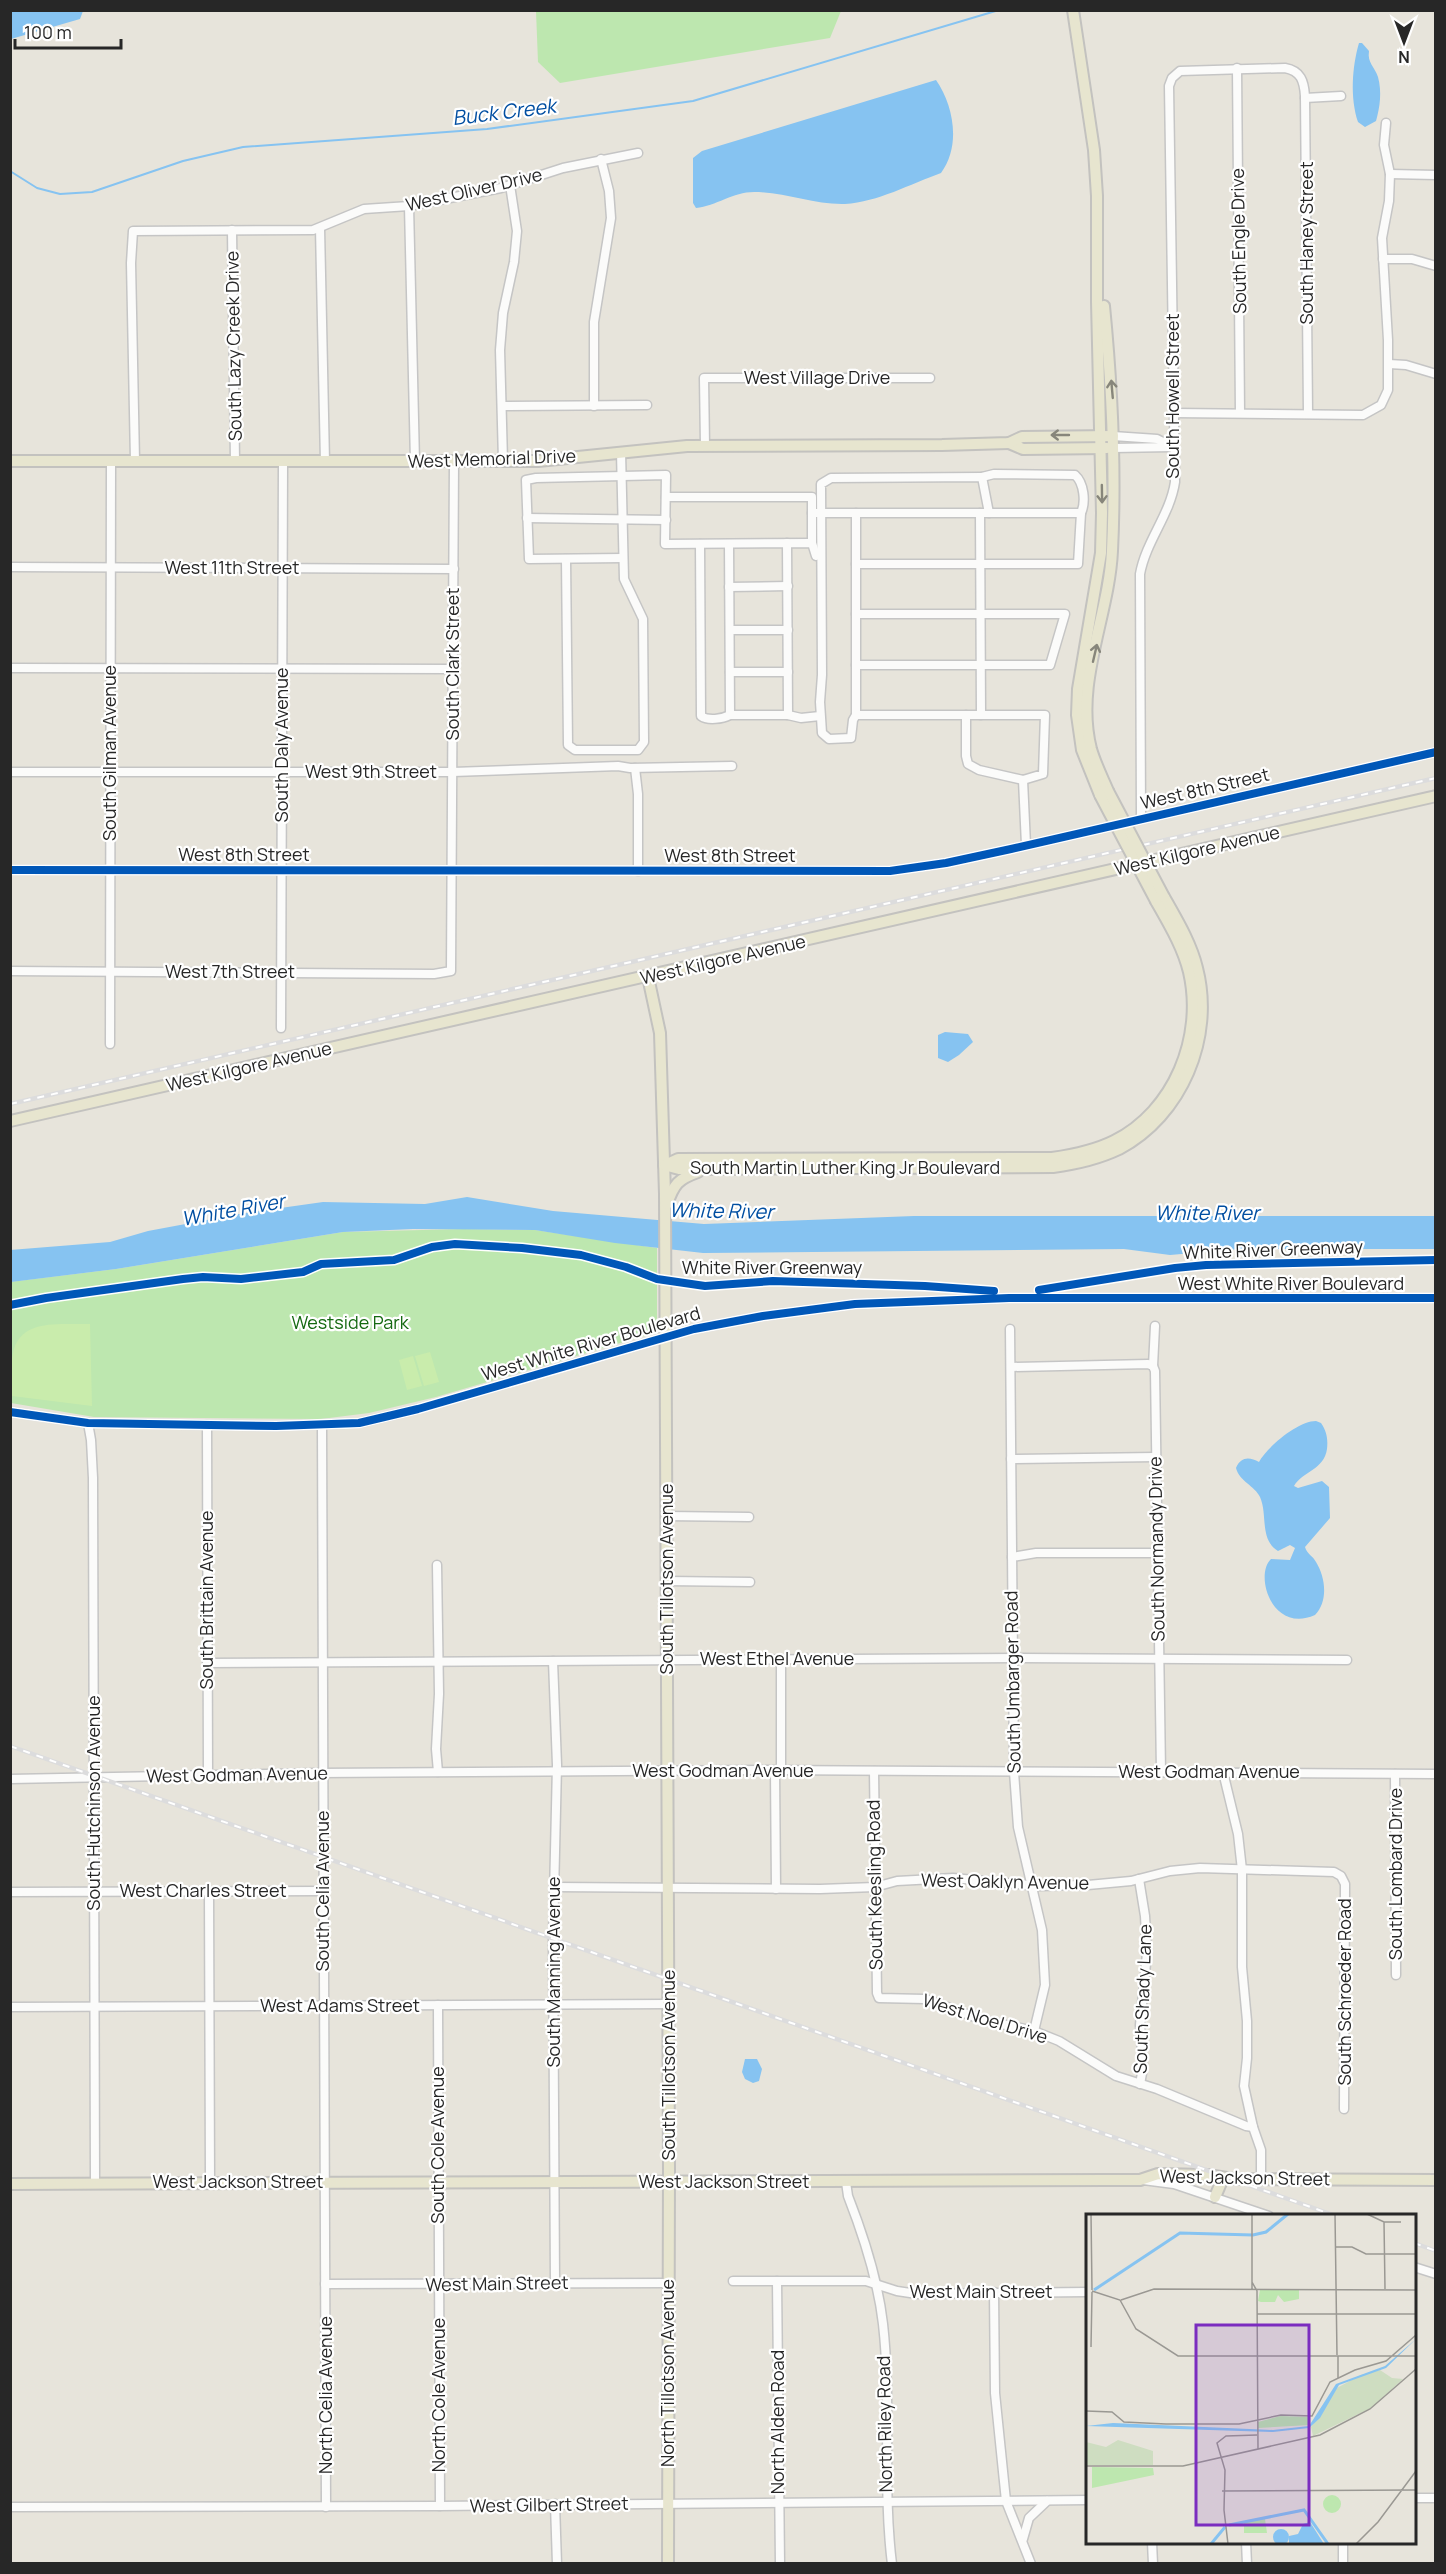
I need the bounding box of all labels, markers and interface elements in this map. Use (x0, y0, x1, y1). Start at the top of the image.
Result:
scale bar (15, 12, 122, 50)
north arrow (1374, 12, 1434, 72)
text: 100 m (24, 20, 72, 44)
text: N (1398, 46, 1410, 68)
water label: Buck Creek (451, 91, 560, 131)
street label: South Haney Street (1294, 161, 1318, 325)
street label: West Oliver Drive (403, 162, 544, 216)
street label: South Engle Drive (1225, 168, 1251, 314)
street label: South Lazy Creek Drive (219, 251, 247, 441)
street label: South Howell Street (1160, 313, 1184, 479)
street label: West Village Drive (744, 365, 890, 389)
one-way arrow (1106, 380, 1117, 400)
one-way arrow (1051, 429, 1071, 441)
street label: West Memorial Drive (407, 443, 577, 473)
one-way arrow (1096, 484, 1108, 504)
street label: West 11th Street (165, 555, 299, 579)
street label: South Clark Street (440, 588, 464, 740)
one-way arrow (1089, 643, 1101, 662)
street label: South Gilman Avenue (97, 665, 121, 841)
street label: South Daly Avenue (269, 668, 293, 822)
street label: West 9th Street (305, 759, 437, 783)
street label: West 8th Street (1138, 762, 1271, 814)
street label: West Kilgore Avenue (1112, 819, 1282, 881)
street label: West 8th Street (178, 842, 310, 866)
street label: West 8th Street (664, 843, 796, 867)
street label: West Kilgore Avenue (638, 928, 808, 990)
street label: West 7th Street (165, 959, 295, 983)
street label: West Kilgore Avenue (164, 1035, 334, 1097)
street label: South Martin Luther King Jr Boulevard (690, 1155, 1000, 1179)
water label: White River (179, 1187, 289, 1232)
water label: White River (669, 1196, 776, 1225)
water label: White River (1155, 1199, 1262, 1226)
street label: White River Greenway (1182, 1234, 1364, 1264)
street label: White River Greenway (682, 1255, 863, 1279)
street label: West White River Boulevard (1178, 1271, 1404, 1295)
street label: West White River Boulevard (479, 1300, 703, 1386)
park label: Westside Park (291, 1310, 410, 1334)
street label: South Normandy Drive (1142, 1456, 1170, 1642)
street label: South Tillotson Avenue (654, 1483, 678, 1675)
street label: South Brittain Avenue (194, 1510, 218, 1690)
street label: South Umbarger Road (998, 1591, 1026, 1773)
street label: West Ethel Avenue (700, 1646, 854, 1670)
street label: South Hutchinson Avenue (81, 1695, 105, 1911)
street label: West Godman Avenue (632, 1758, 814, 1782)
street label: West Godman Avenue (1118, 1759, 1300, 1783)
street label: West Godman Avenue (146, 1760, 328, 1788)
street label: South Lombard Drive (1383, 1788, 1407, 1960)
street label: South Keesling Road (861, 1800, 887, 1970)
street label: South Celia Avenue (310, 1811, 334, 1971)
street label: West Oaklyn Avenue (921, 1868, 1089, 1894)
street label: South Manning Avenue (541, 1876, 565, 2068)
street label: West Charles Street (119, 1878, 287, 1902)
street label: South Schroeder Road (1332, 1898, 1356, 2086)
street label: South Shady Lane (1127, 1924, 1157, 2074)
street label: South Tillotson Avenue (656, 1969, 680, 2161)
street label: West Noel Drive (920, 1988, 1051, 2049)
street label: West Adams Street (260, 1993, 420, 2017)
street label: South Cole Avenue (425, 2066, 449, 2224)
street label: West Jackson Street (1159, 2164, 1331, 2190)
street label: West Jackson Street (153, 2169, 323, 2193)
street label: West Jackson Street (639, 2169, 809, 2193)
inset map (1086, 2214, 1416, 2544)
street label: West Main Street (425, 2270, 569, 2296)
street label: North Tillotson Avenue (655, 2279, 679, 2467)
street label: West Main Street (909, 2279, 1053, 2303)
street label: North Celia Avenue (313, 2316, 337, 2474)
street label: North Cole Avenue (426, 2318, 450, 2472)
street label: North Alden Road (765, 2350, 789, 2494)
street label: North Riley Road (871, 2355, 897, 2493)
street label: West Gilbert Street (469, 2491, 629, 2517)

